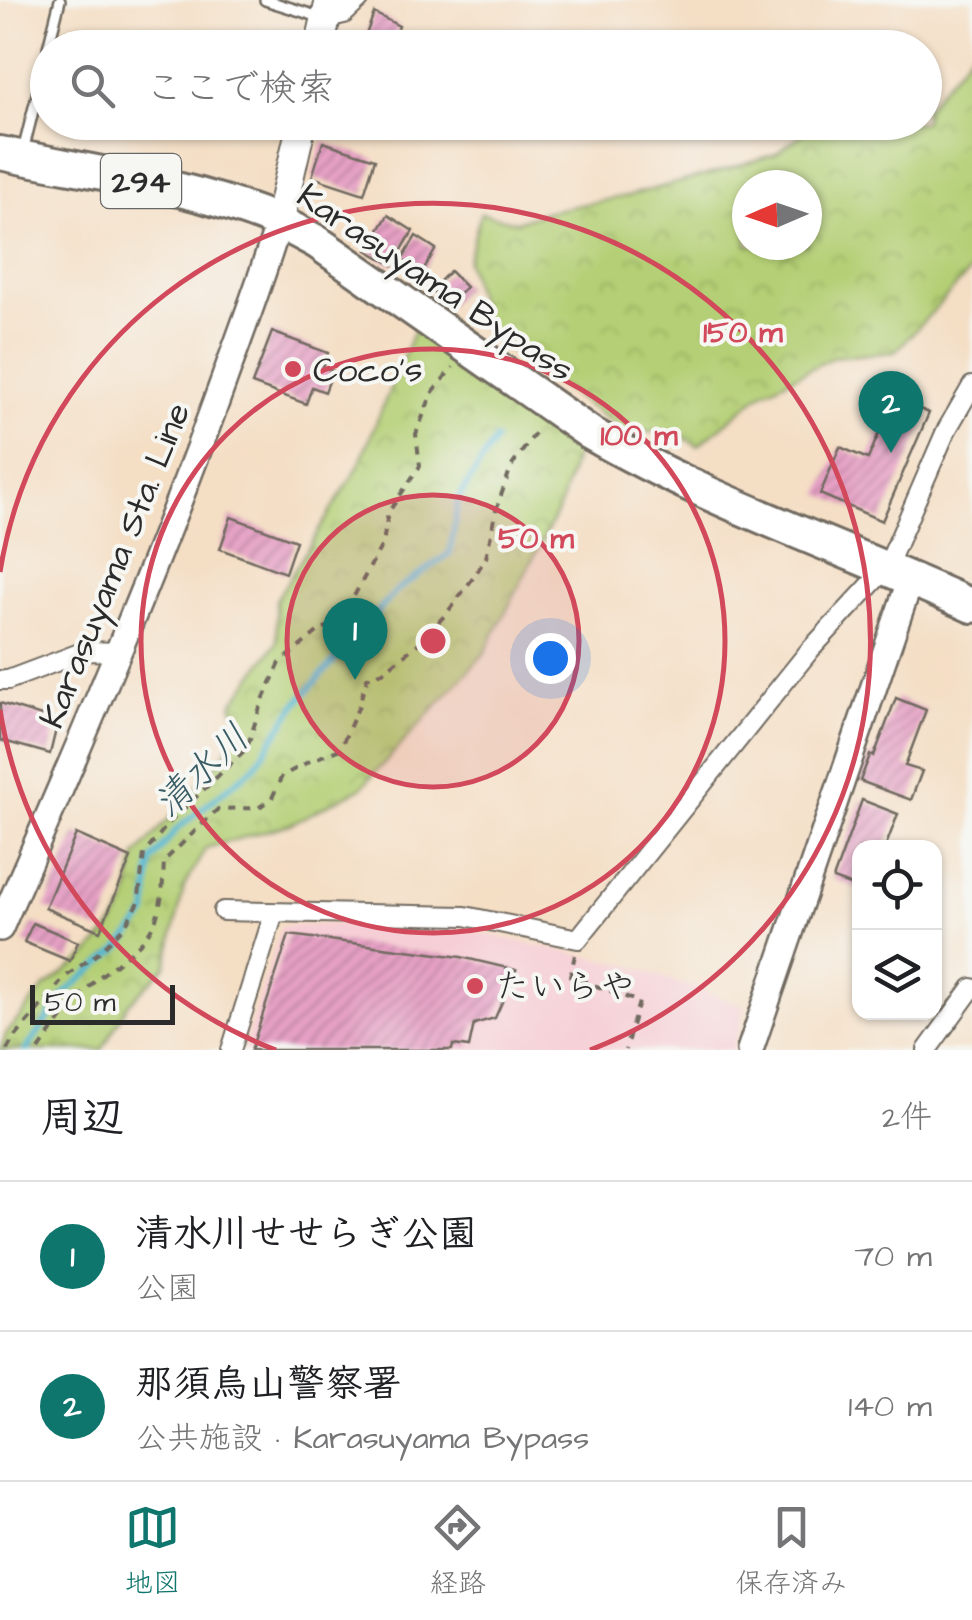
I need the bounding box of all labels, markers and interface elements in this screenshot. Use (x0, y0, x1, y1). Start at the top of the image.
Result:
search box (30, 30, 942, 140)
icon: search (65, 58, 120, 113)
text: ここで検索 (145, 63, 335, 115)
road number: 294 (101, 154, 181, 208)
north arrow (732, 170, 822, 260)
street label: Karasuyama Bypass (287, 172, 583, 395)
text: 150 m (703, 312, 783, 354)
place label: Coco's (313, 346, 423, 395)
marker: Coco's (282, 358, 304, 380)
pin: 2 (858, 370, 924, 453)
street label: Karasuyama Sta. Line (28, 396, 204, 736)
text: 100 m (600, 415, 678, 457)
text: 50 m (498, 518, 574, 560)
pin: 1 (322, 598, 388, 680)
centre of rings (415, 623, 451, 659)
your location (525, 633, 576, 684)
water label: 清水川 (143, 713, 261, 830)
map controls (852, 840, 942, 1020)
button: locate (852, 840, 942, 930)
button: layers (852, 930, 942, 1020)
place label: たいらや (495, 963, 635, 1012)
marker: たいらや (464, 975, 486, 997)
scale bar (30, 980, 175, 1024)
text: 50 m (45, 983, 116, 1022)
text: 周辺 (40, 1090, 124, 1148)
text: 2件 (882, 1095, 932, 1140)
text: 清水川せせらぎ公園 (135, 1209, 477, 1261)
text: 1 (70, 1234, 75, 1279)
text: 70 m (854, 1234, 932, 1279)
text: 公園 (135, 1266, 199, 1311)
text: 那須烏山警察署 (135, 1359, 401, 1411)
text: 2 (63, 1384, 82, 1429)
text: 140 m (848, 1384, 932, 1429)
text: 公共施設 · Karasuyama Bypass (135, 1416, 589, 1461)
tab: 地図 (125, 1500, 181, 1603)
tab: 経路 (430, 1500, 486, 1603)
tab: 保存済み (735, 1500, 847, 1603)

